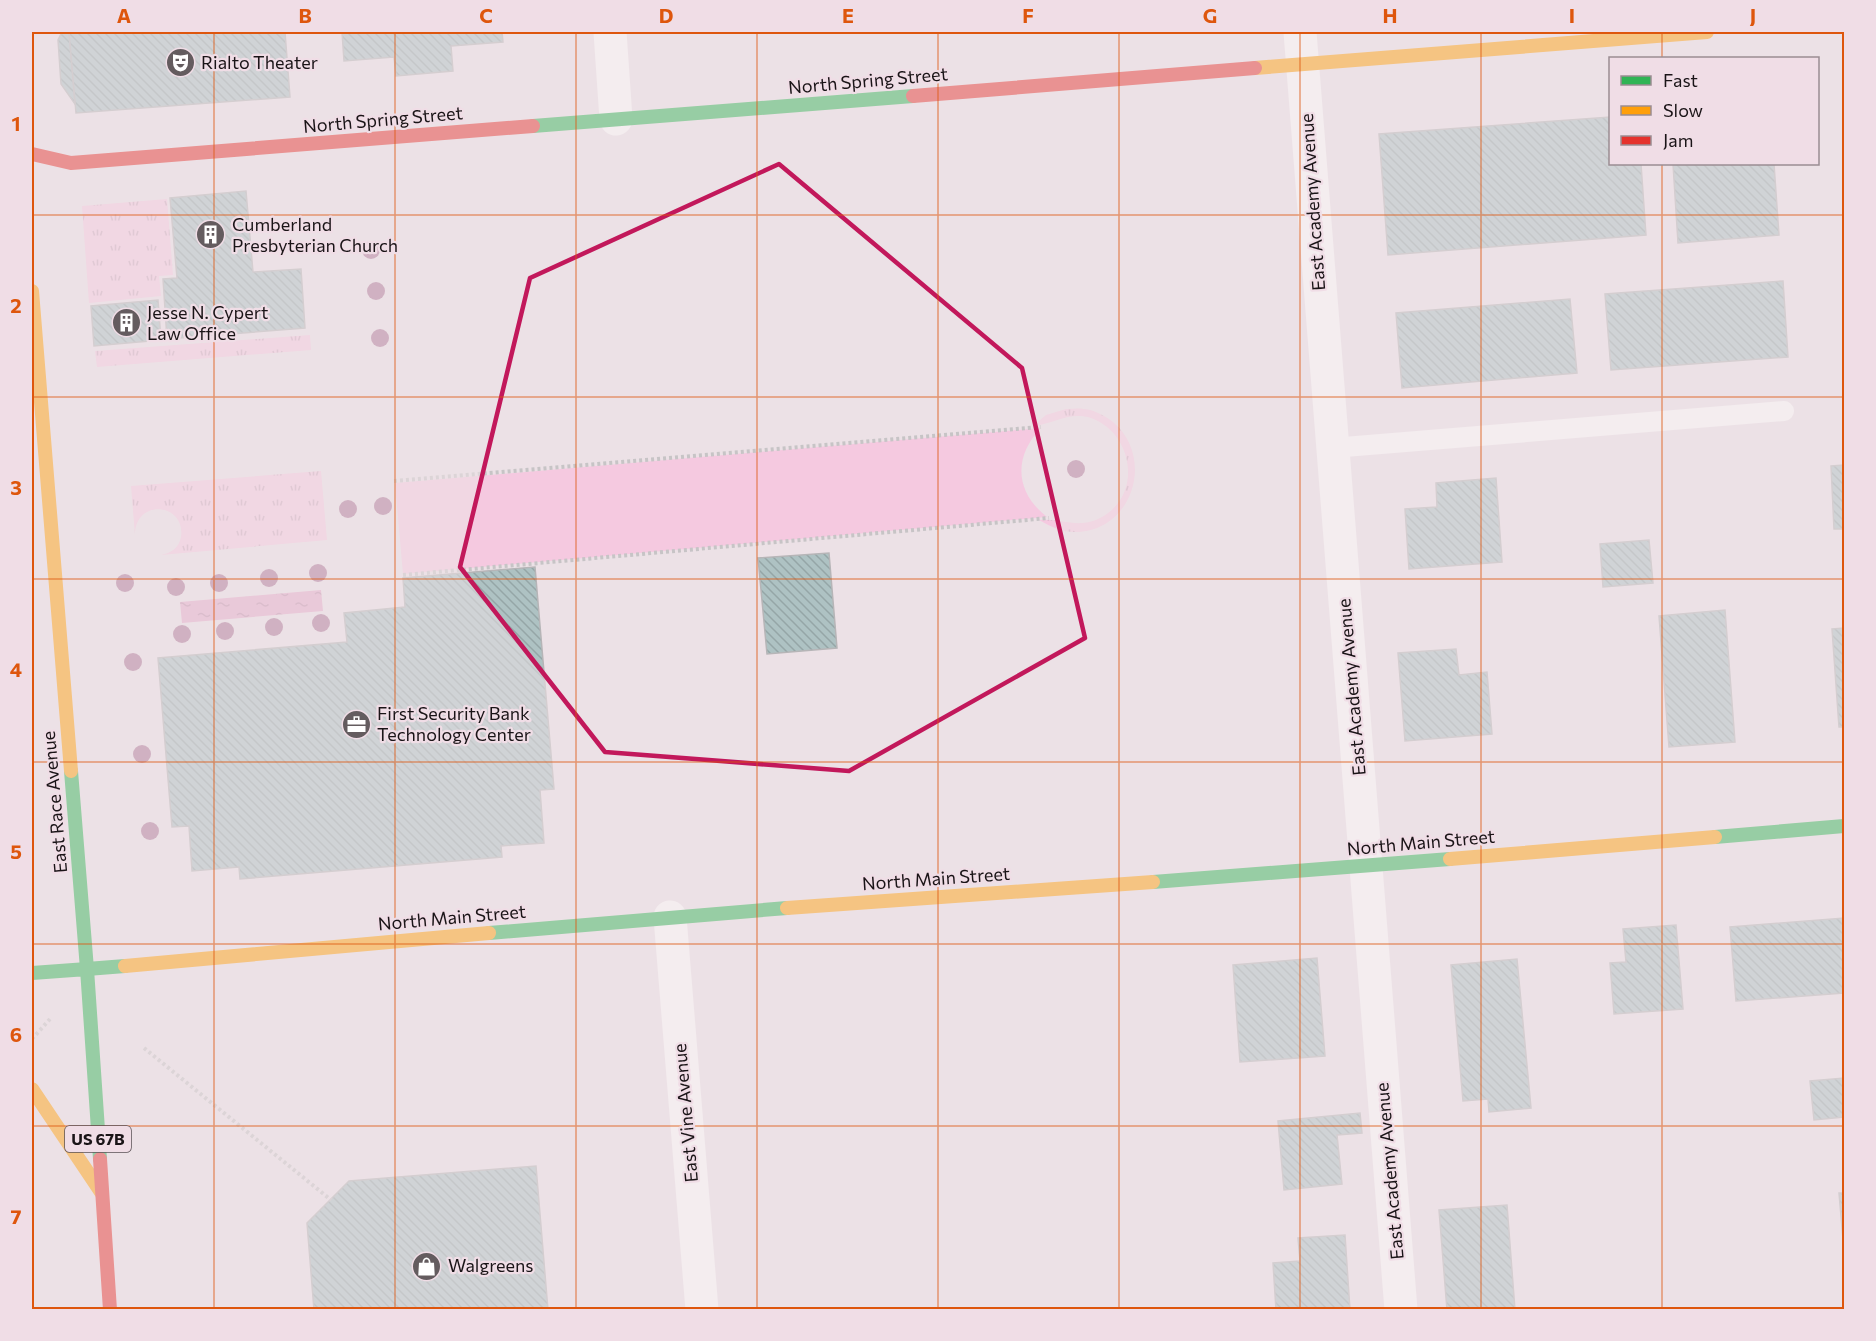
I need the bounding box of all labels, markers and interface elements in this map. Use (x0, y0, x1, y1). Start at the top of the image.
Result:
text: A (117, 3, 131, 27)
text: B (298, 3, 312, 27)
text: C (479, 3, 493, 27)
text: D (659, 3, 673, 27)
text: E (842, 3, 854, 27)
text: F (1022, 3, 1034, 27)
text: G (1203, 3, 1217, 27)
text: H (1383, 3, 1398, 27)
text: I (1569, 3, 1575, 27)
text: J (1750, 3, 1756, 27)
theatre icon: Rialto Theater (164, 47, 196, 79)
place label: Rialto Theater (201, 51, 318, 73)
legend (1609, 57, 1819, 165)
street label: North Spring Street (787, 62, 949, 98)
text: Fast (1663, 69, 1698, 91)
text: Slow (1663, 99, 1703, 121)
street label: North Spring Street (302, 101, 464, 137)
text: 1 (11, 111, 21, 135)
street label: East Academy Avenue (1295, 113, 1329, 291)
text: Jam (1663, 129, 1693, 151)
place label: Cumberland Presbyterian Church (232, 213, 398, 256)
building icon: Cumberland Presbyterian Church (195, 219, 227, 251)
text: 2 (10, 293, 22, 317)
place label: Jesse N. Cypert Law Office (147, 301, 268, 344)
building icon: Jesse N. Cypert Law Office (110, 307, 142, 339)
text: 3 (10, 475, 22, 499)
street label: East Academy Avenue (1332, 598, 1370, 776)
text: 4 (10, 657, 22, 681)
place label: First Security Bank Technology Center (377, 702, 531, 745)
office icon: First Security Bank Technology Center (340, 708, 372, 740)
street label: East Race Avenue (37, 730, 71, 874)
street label: North Main Street (1346, 825, 1496, 859)
text: 5 (10, 839, 22, 863)
street label: North Main Street (861, 862, 1011, 894)
street label: North Main Street (377, 900, 527, 934)
text: 6 (10, 1022, 22, 1046)
street label: East Vine Avenue (668, 1043, 702, 1183)
street label: East Academy Avenue (1370, 1082, 1408, 1260)
road number: US 67B (65, 1126, 131, 1152)
text: 7 (11, 1204, 22, 1228)
shop icon: Walgreens (411, 1250, 443, 1282)
place label: Walgreens (448, 1254, 534, 1276)

